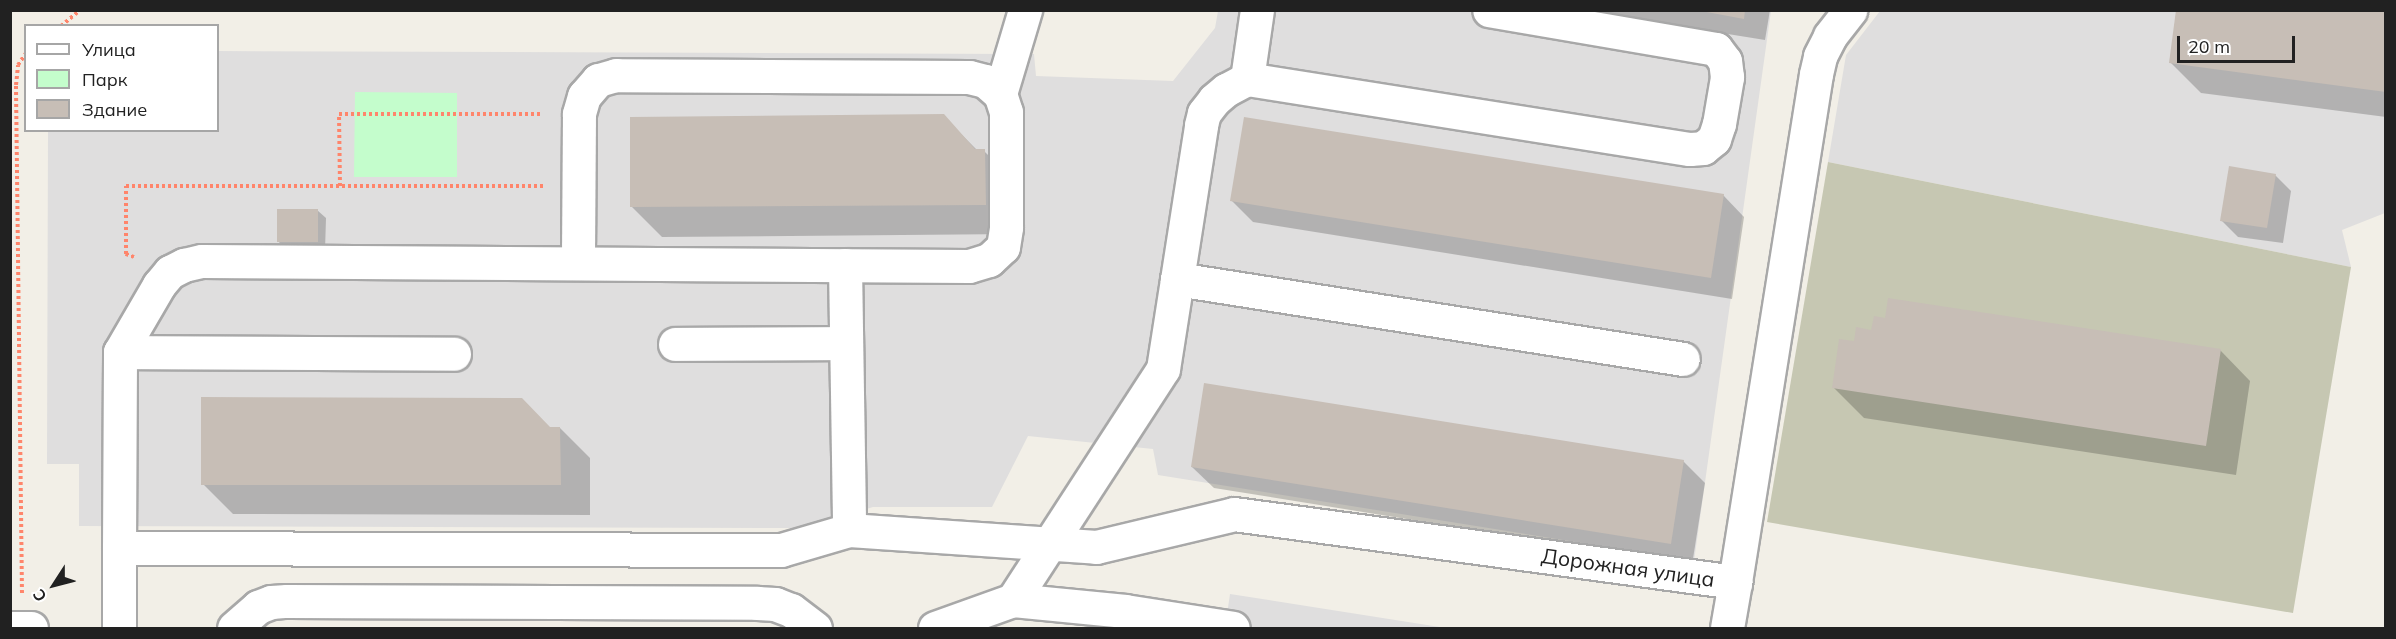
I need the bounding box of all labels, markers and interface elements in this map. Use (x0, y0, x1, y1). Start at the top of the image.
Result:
legend (24, 24, 219, 132)
scale bar (2180, 24, 2298, 62)
text: 20 m (2188, 35, 2230, 58)
text: Улица (82, 38, 136, 61)
text: Парк (82, 68, 127, 91)
text: Здание (82, 98, 147, 121)
street label: Дорожная улица (1540, 542, 1716, 592)
north arrow (24, 555, 84, 615)
text: С (28, 585, 51, 606)

